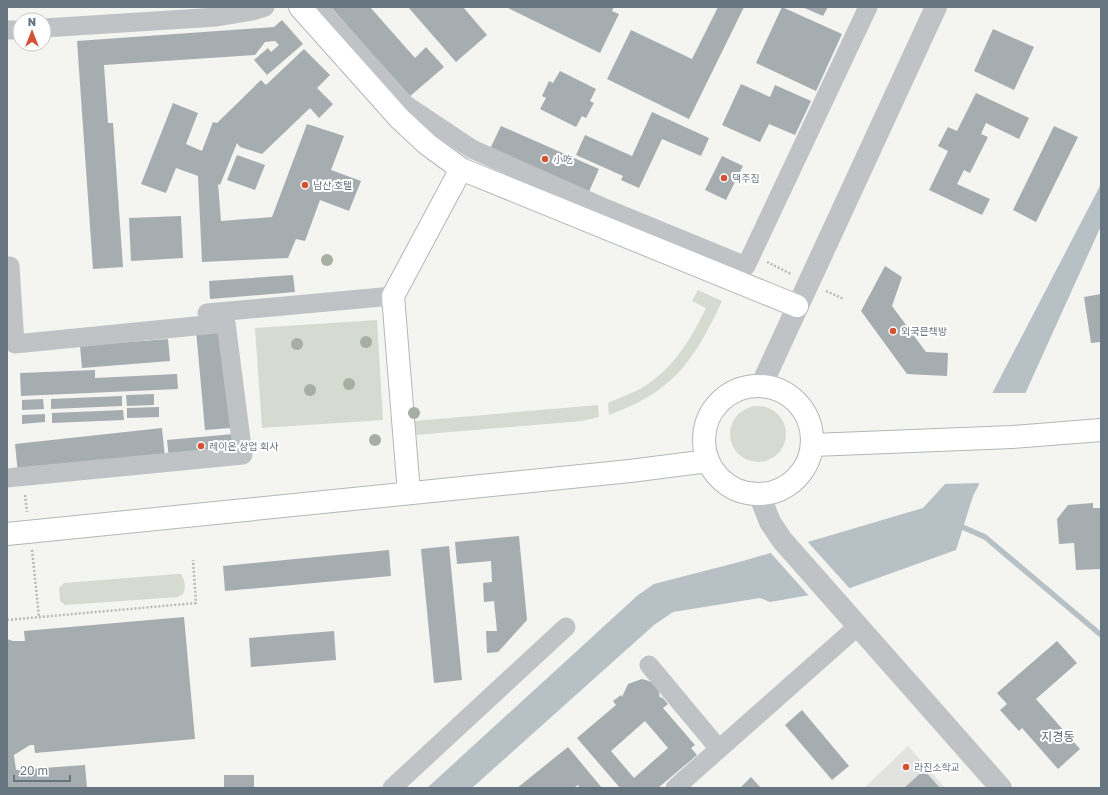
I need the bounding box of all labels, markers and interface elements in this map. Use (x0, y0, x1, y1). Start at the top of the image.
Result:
north arrow (12, 12, 52, 52)
text: N (28, 15, 36, 28)
place label: 小吃 (553, 153, 573, 165)
marker: 小吃 (540, 154, 550, 164)
place label: 댁주집 (732, 172, 760, 184)
marker: 댁주집 (719, 173, 729, 183)
place label: 남산 호탤 (313, 179, 352, 191)
marker: 남산 호탤 (300, 180, 310, 190)
place label: 외국믄책방 (901, 325, 947, 337)
marker: 외국믄책방 (888, 326, 898, 336)
place label: 레이온 상업 회사 (209, 440, 279, 452)
marker: 레이온 상업 회사 (196, 441, 206, 451)
district label: 지경동 (1041, 729, 1075, 744)
scale bar (14, 757, 70, 783)
place label: 라진소학교 (914, 761, 960, 773)
marker: 라진소학교 (901, 762, 911, 772)
text: 20 m (20, 763, 48, 778)

